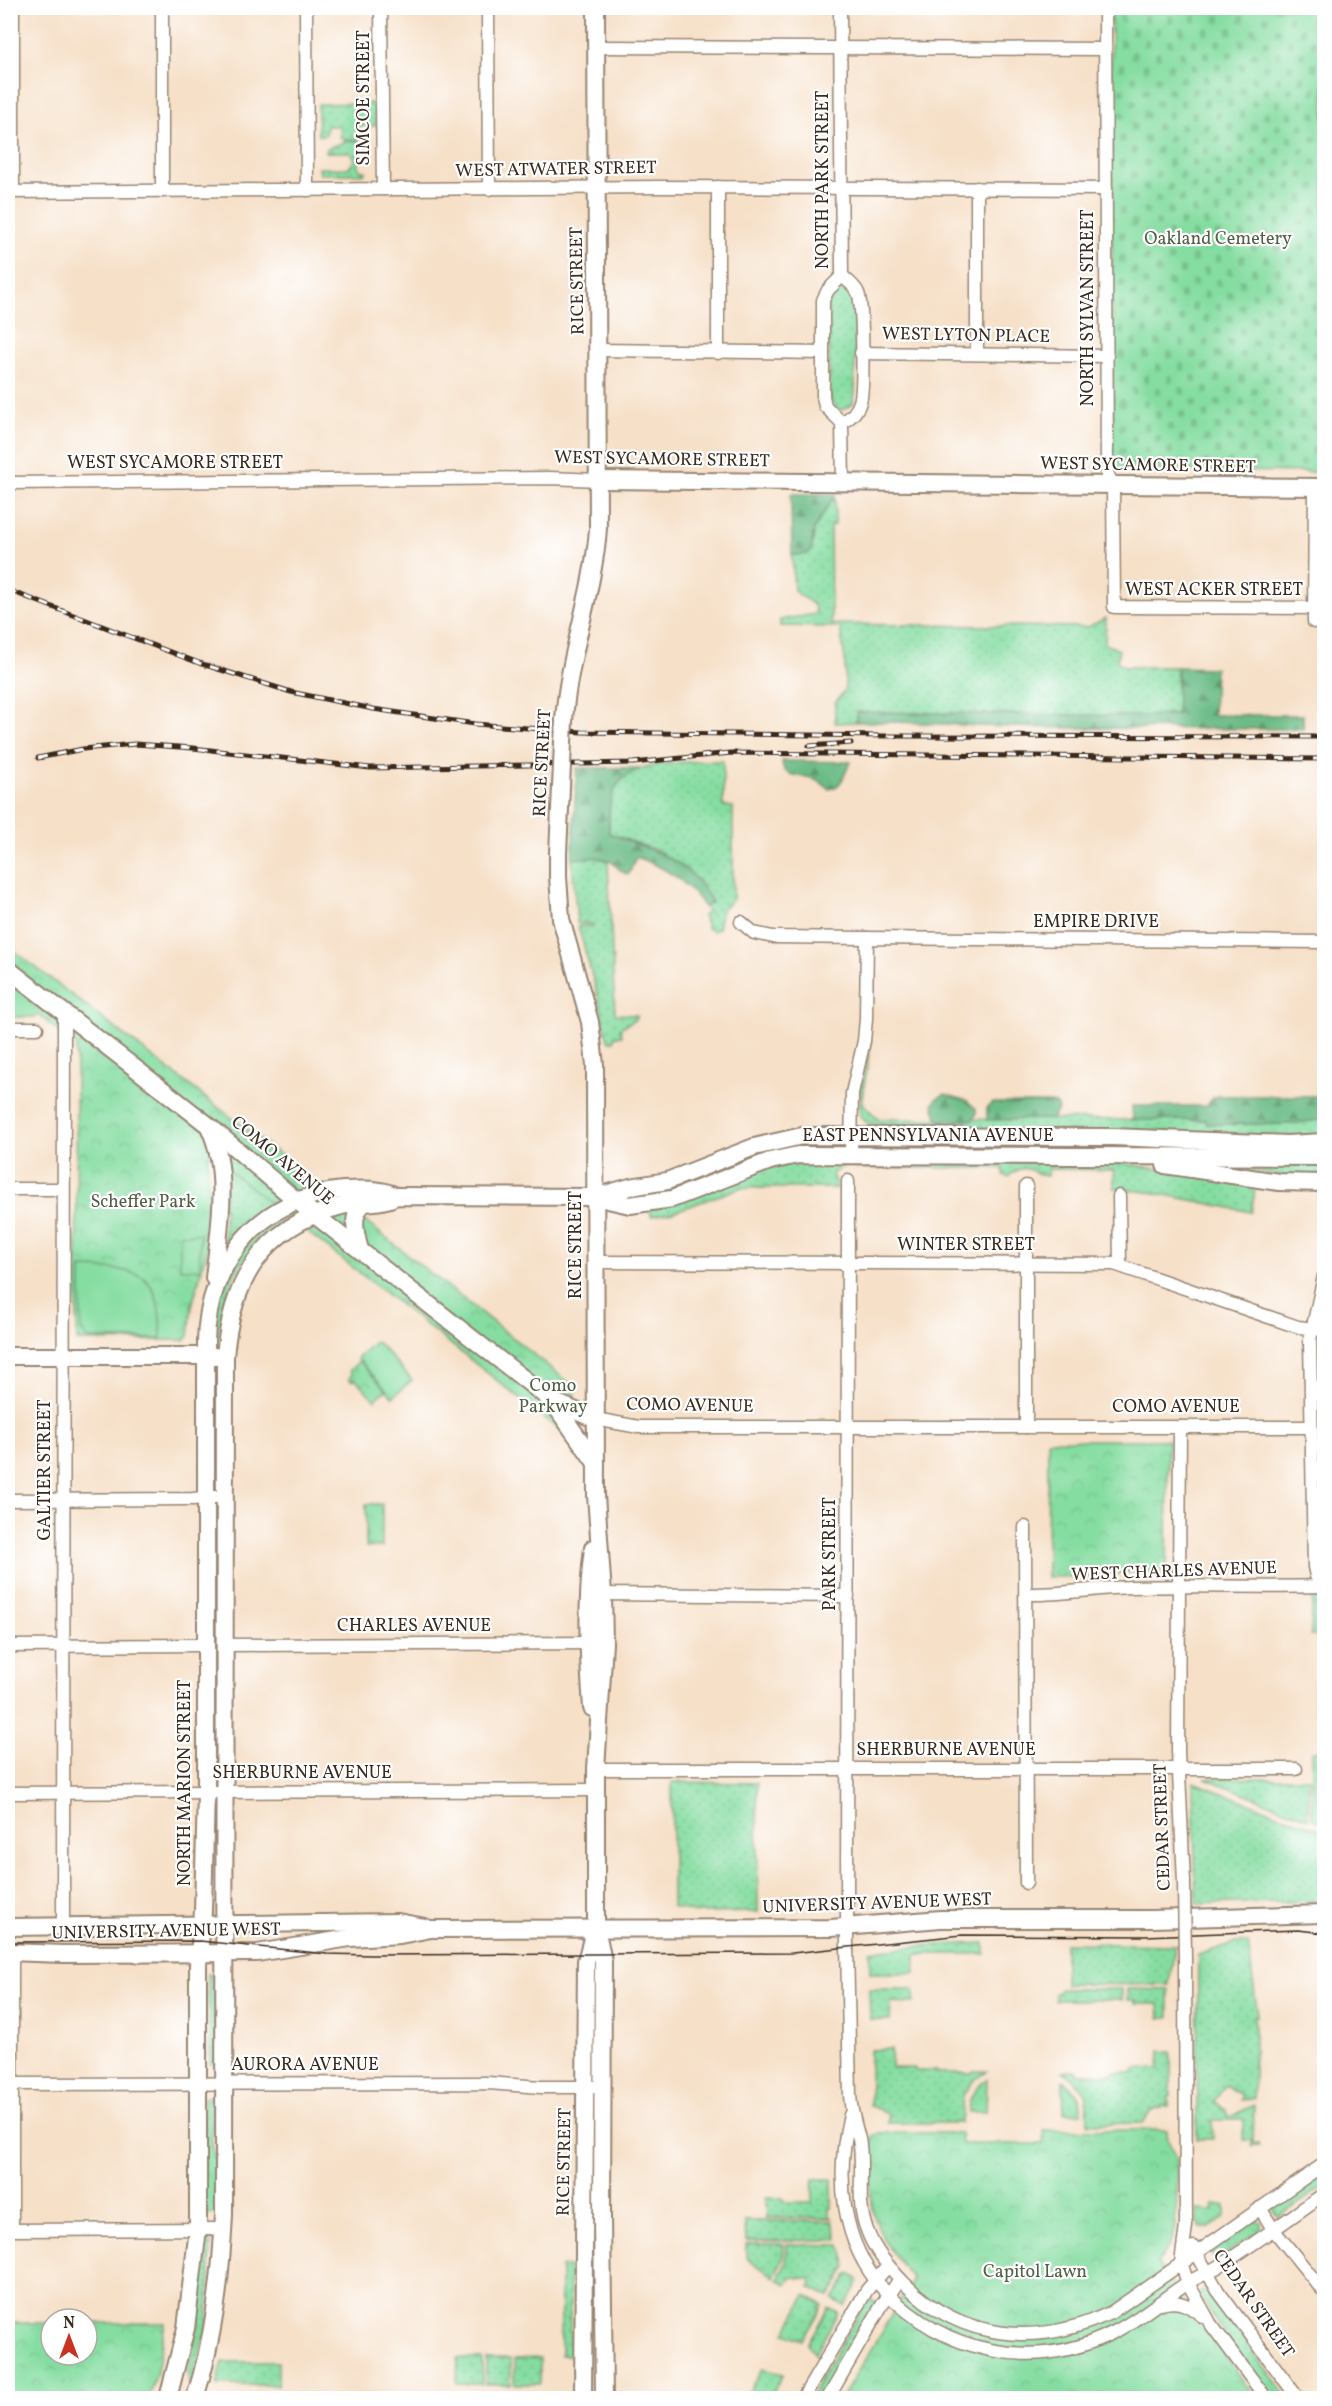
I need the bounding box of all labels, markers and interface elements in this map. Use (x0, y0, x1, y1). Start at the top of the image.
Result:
street label: SIMCOE STREET (352, 30, 377, 166)
street label: NORTH PARK STREET (811, 90, 836, 269)
street label: WEST ATWATER STREET (455, 156, 657, 184)
street label: NORTH SYLVAN STREET (1076, 209, 1101, 407)
street label: RICE STREET (565, 226, 591, 335)
park label: Oakland Cemetery (1144, 227, 1292, 252)
street label: WEST LYTON PLACE (882, 322, 1051, 350)
street label: WEST SYCAMORE STREET (554, 446, 771, 474)
street label: WEST SYCAMORE STREET (67, 451, 283, 476)
street label: WEST SYCAMORE STREET (1040, 452, 1257, 480)
street label: WEST ACKER STREET (1125, 578, 1304, 603)
street label: RICE STREET (528, 708, 558, 818)
street label: EMPIRE DRIVE (1033, 910, 1159, 935)
street label: COMO AVENUE (225, 1110, 339, 1212)
street label: EAST PENNSYLVANIA AVENUE (802, 1124, 1054, 1149)
park label: Scheffer Park (90, 1190, 196, 1215)
street label: RICE STREET (564, 1190, 589, 1299)
street label: WINTER STREET (897, 1233, 1035, 1258)
park label: Como Parkway (519, 1374, 588, 1420)
street label: COMO AVENUE (626, 1392, 754, 1420)
street label: COMO AVENUE (1112, 1395, 1240, 1420)
street label: GALTIER STREET (33, 1399, 58, 1541)
street label: PARK STREET (818, 1497, 843, 1611)
street label: WEST CHARLES AVENUE (1071, 1556, 1277, 1588)
street label: CHARLES AVENUE (337, 1614, 491, 1639)
street label: NORTH MARION STREET (173, 1679, 198, 1886)
street label: SHERBURNE AVENUE (856, 1738, 1036, 1763)
street label: SHERBURNE AVENUE (212, 1761, 392, 1786)
street label: CEDAR STREET (1148, 1762, 1178, 1891)
street label: UNIVERSITY AVENUE WEST (762, 1887, 992, 1920)
street label: UNIVERSITY AVENUE WEST (51, 1917, 281, 1946)
street label: AURORA AVENUE (231, 2053, 379, 2078)
street label: RICE STREET (552, 2107, 578, 2216)
street label: CEDAR STREET (1206, 2245, 1300, 2364)
park label: Capitol Lawn (983, 2260, 1087, 2285)
north arrow (39, 2307, 99, 2367)
text: N (63, 2313, 75, 2335)

